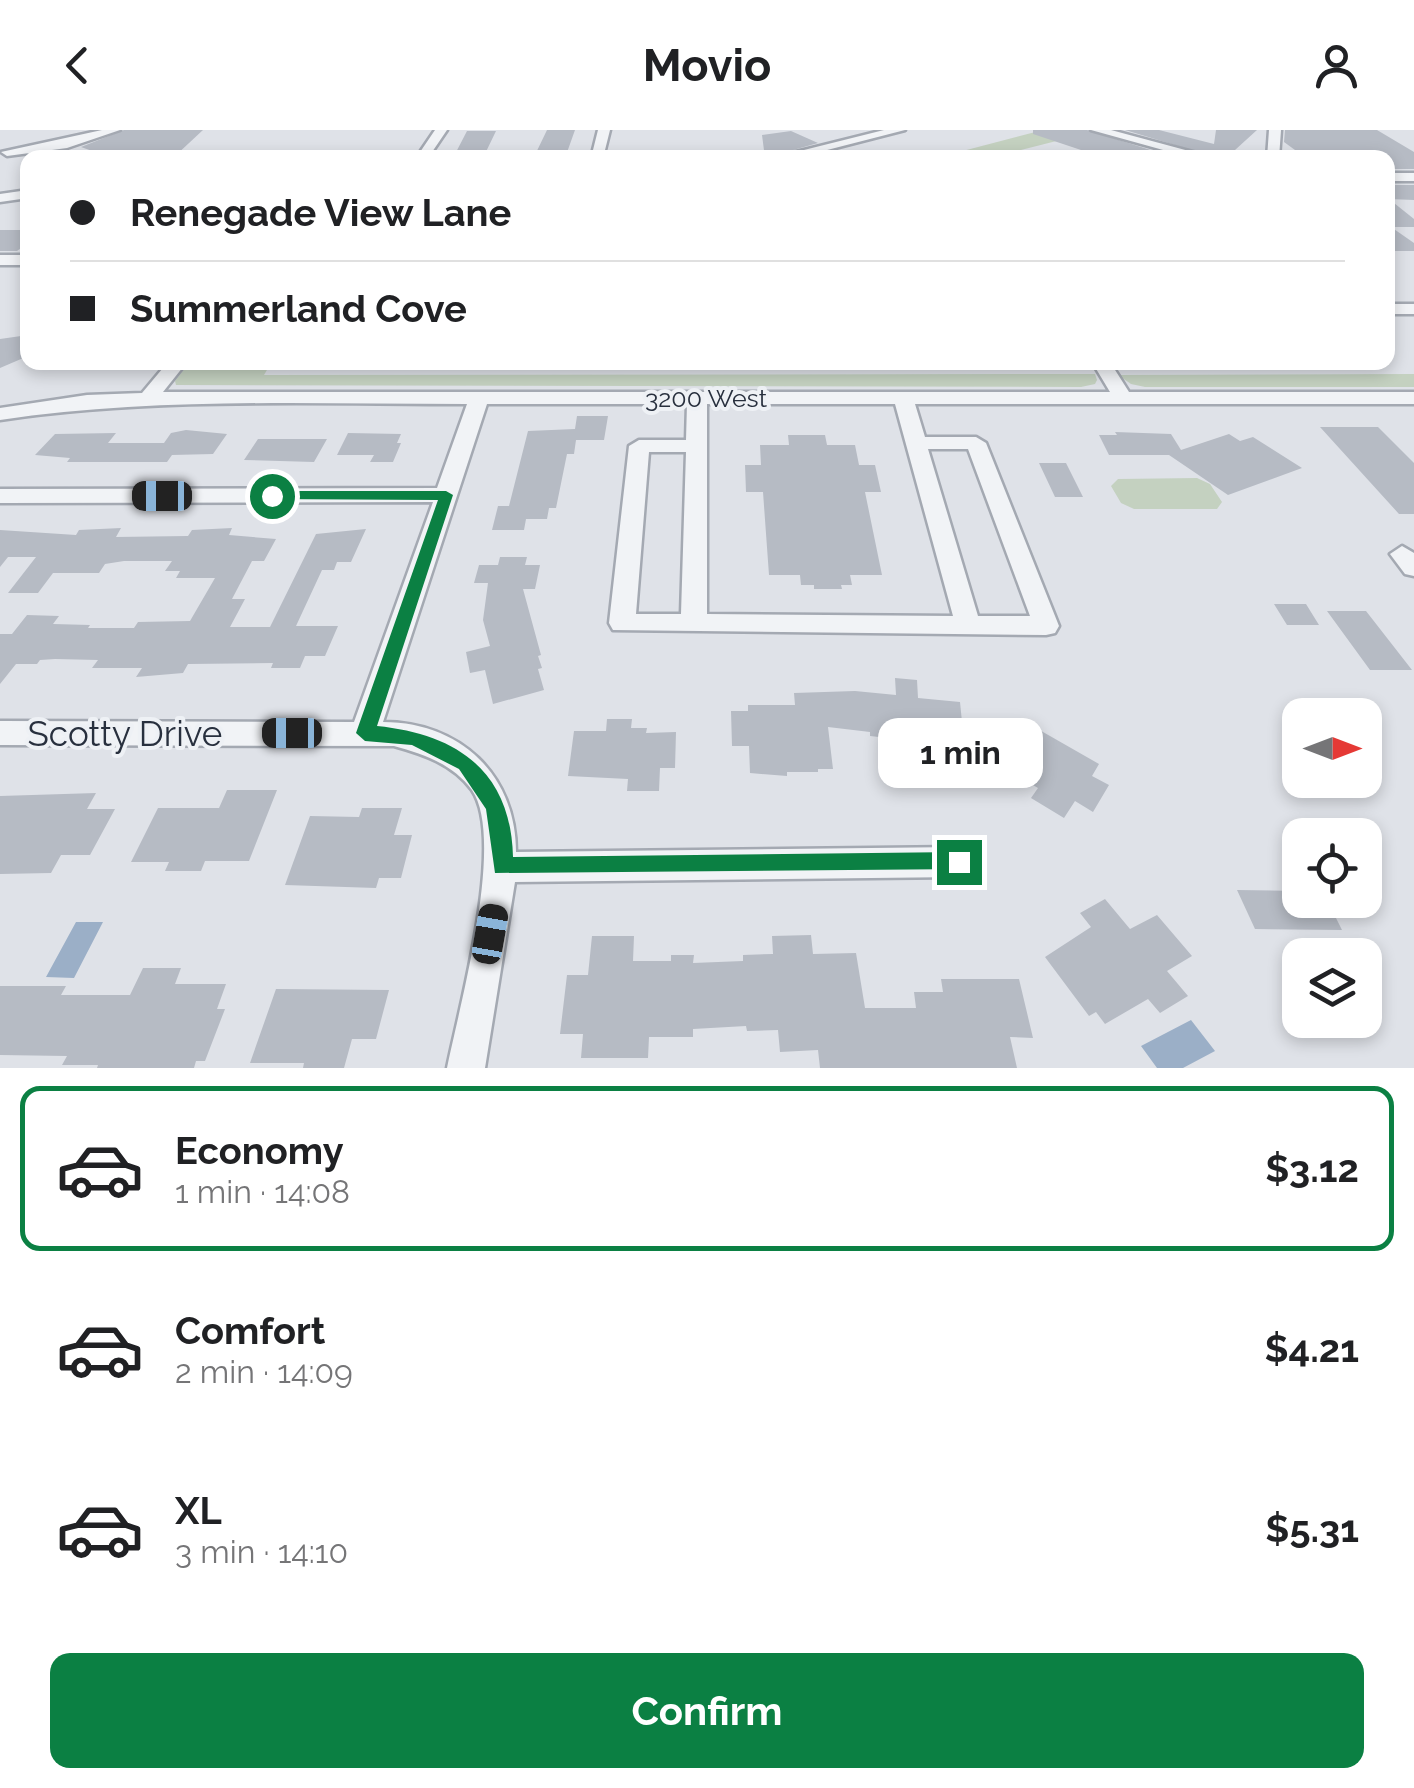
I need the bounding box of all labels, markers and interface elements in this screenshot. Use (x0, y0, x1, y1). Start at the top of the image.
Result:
icon: back (50, 38, 105, 93)
icon: person (1309, 38, 1364, 93)
text: Movio (643, 39, 771, 92)
text: Renegade View Lane (130, 190, 511, 235)
text: Summerland Cove (130, 286, 467, 331)
street label: 3200 West (645, 383, 768, 413)
route start (250, 474, 295, 519)
car (132, 481, 192, 511)
north arrow (1282, 698, 1382, 798)
map controls (1282, 698, 1382, 1038)
street label: Scotty Drive (28, 713, 222, 754)
callout: 1 min (876, 717, 1042, 787)
car (262, 718, 322, 748)
text: 1 min (920, 734, 1001, 771)
button: locate (1282, 818, 1382, 918)
route end (937, 840, 982, 885)
car (470, 902, 510, 966)
button: layers (1282, 938, 1382, 1038)
icon: car (55, 1124, 145, 1214)
text: Economy (175, 1128, 344, 1173)
text: $3.12 (1265, 1146, 1359, 1191)
text: 1 min · 14:08 (175, 1173, 350, 1210)
icon: car (55, 1304, 145, 1394)
text: Comfort (175, 1308, 325, 1353)
text: $4.21 (1264, 1326, 1359, 1371)
text: 2 min · 14:09 (175, 1353, 353, 1390)
icon: car (55, 1484, 145, 1574)
text: XL (175, 1488, 222, 1533)
text: $5.31 (1265, 1506, 1359, 1551)
text: 3 min · 14:10 (175, 1533, 348, 1570)
button: Confirm (50, 1653, 1364, 1768)

